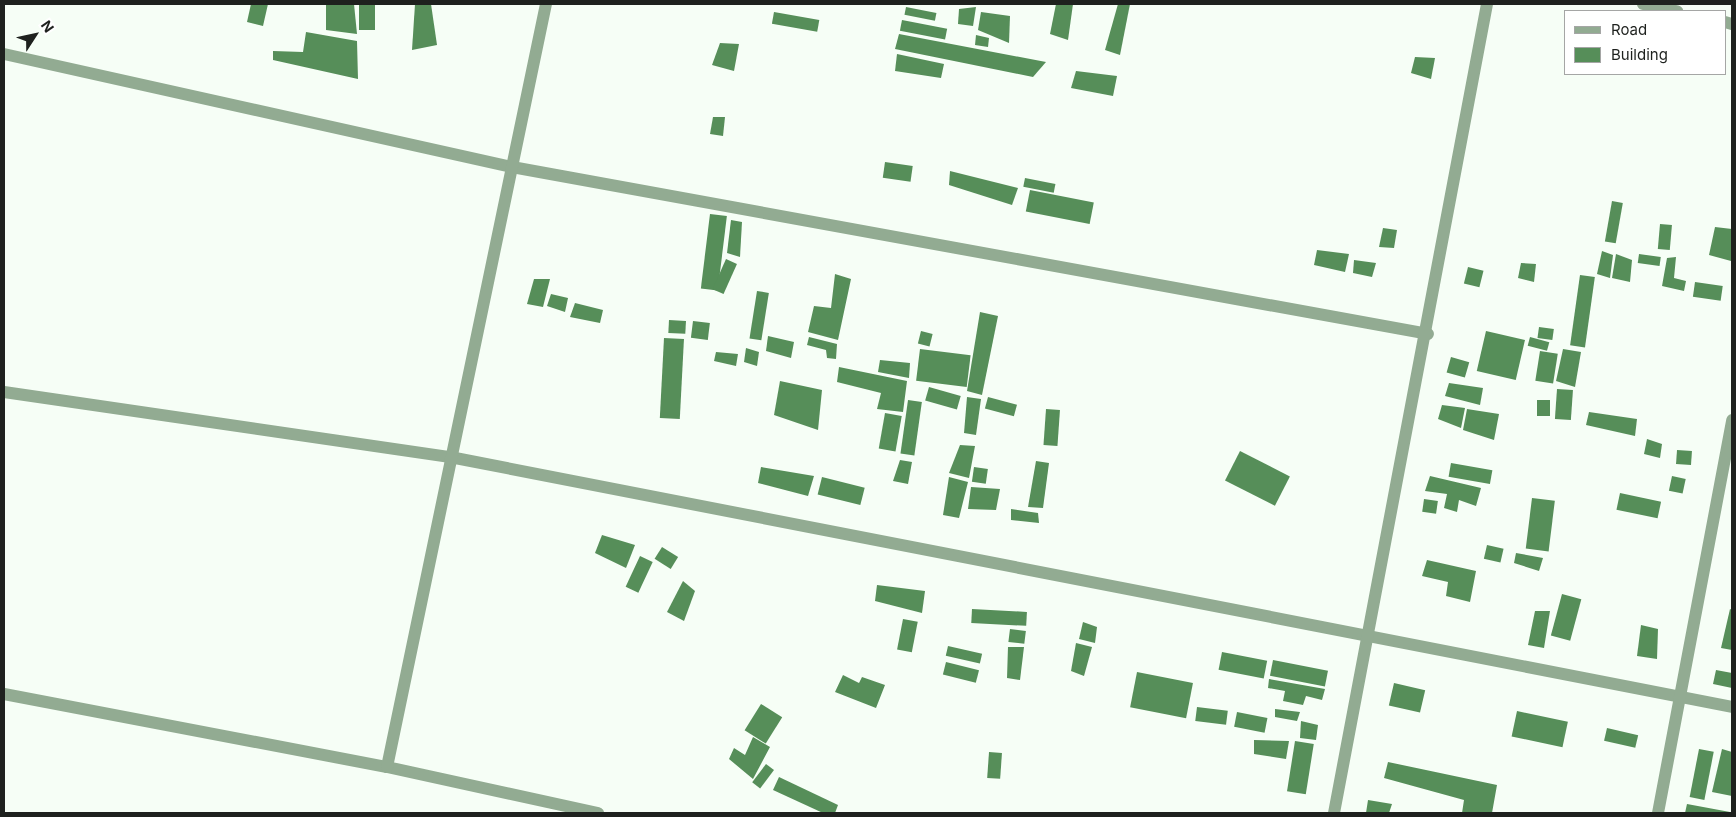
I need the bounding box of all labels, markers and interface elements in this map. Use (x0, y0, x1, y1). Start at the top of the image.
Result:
north arrow (10, 10, 60, 60)
legend (1564, 10, 1726, 75)
text: N (38, 17, 58, 35)
text: Road (1611, 20, 1647, 39)
text: Building (1611, 45, 1668, 64)

